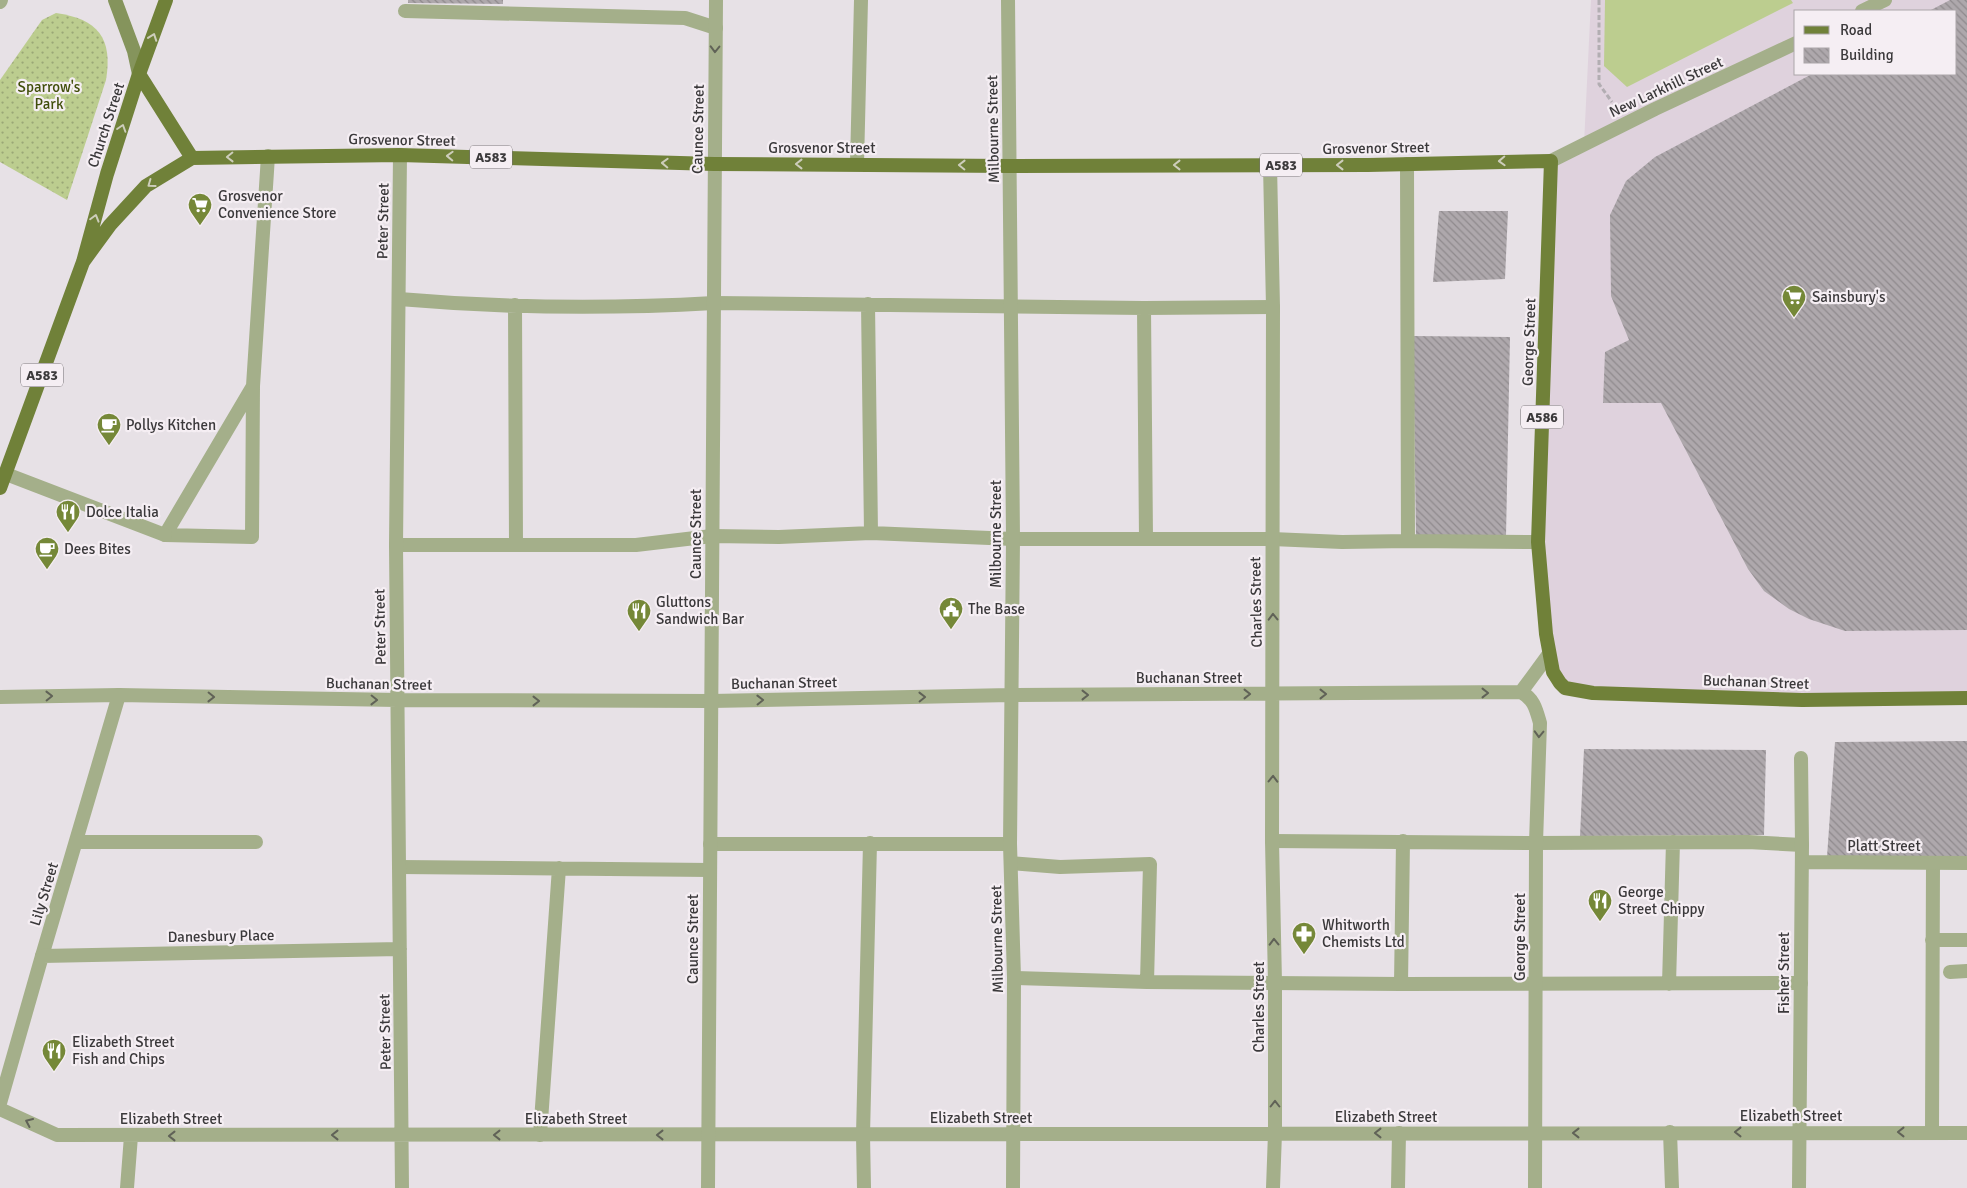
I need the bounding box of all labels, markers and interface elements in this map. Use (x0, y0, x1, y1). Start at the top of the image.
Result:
legend (1794, 10, 1957, 75)
text: Road (1840, 21, 1872, 39)
one-way arrow (147, 33, 157, 42)
one-way arrow (710, 45, 721, 53)
text: Building (1840, 46, 1894, 64)
street label: New Larkhill Street (1606, 53, 1726, 121)
street label: Milbourne Street (983, 75, 1003, 183)
park label: Sparrow's Park (18, 78, 81, 113)
street label: Church Street (84, 80, 128, 170)
street label: Caunce Street (688, 84, 708, 174)
one-way arrow (117, 124, 127, 132)
street label: Grosvenor Street (348, 130, 456, 150)
street label: Grosvenor Street (1322, 138, 1430, 158)
street label: Grosvenor Street (768, 139, 876, 157)
road number: A583 (470, 146, 512, 168)
one-way arrow (446, 151, 454, 162)
one-way arrow (226, 152, 234, 162)
road number: A583 (1260, 154, 1302, 176)
one-way arrow (1498, 156, 1506, 166)
one-way arrow (661, 157, 669, 168)
one-way arrow (795, 159, 802, 169)
one-way arrow (957, 160, 965, 170)
one-way arrow (1173, 160, 1180, 170)
one-way arrow (1335, 160, 1343, 170)
one-way arrow (147, 178, 156, 187)
street label: Peter Street (373, 183, 393, 259)
place label: Grosvenor Convenience Store (218, 187, 337, 222)
supermarket icon: Grosvenor Convenience Store (187, 192, 213, 226)
one-way arrow (89, 214, 100, 222)
supermarket icon: Sainsbury's (1781, 284, 1807, 318)
place label: Sainsbury's (1812, 288, 1886, 306)
street label: George Street (1518, 298, 1540, 386)
road number: A583 (21, 364, 63, 386)
road number: A586 (1521, 406, 1563, 428)
cafe icon: Pollys Kitchen (96, 412, 122, 446)
place label: Pollys Kitchen (126, 416, 216, 434)
street label: Milbourne Street (987, 480, 1005, 588)
street label: Caunce Street (687, 489, 705, 579)
restaurant icon: Dolce Italia (55, 499, 81, 533)
place label: Dolce Italia (86, 503, 159, 521)
cafe icon: Dees Bites (34, 536, 60, 570)
place label: Dees Bites (64, 540, 131, 558)
street label: Charles Street (1246, 556, 1266, 648)
street label: Peter Street (370, 589, 390, 665)
place label: Gluttons Sandwich Bar (656, 593, 744, 628)
public building icon: The Base (938, 596, 964, 630)
restaurant icon: Gluttons Sandwich Bar (626, 598, 652, 632)
place label: The Base (968, 600, 1025, 618)
one-way arrow (1268, 613, 1278, 620)
street label: Buchanan Street (1136, 669, 1242, 687)
street label: Buchanan Street (1702, 671, 1810, 693)
street label: Buchanan Street (731, 673, 837, 693)
street label: Buchanan Street (326, 674, 432, 694)
one-way arrow (1481, 687, 1489, 698)
one-way arrow (1244, 689, 1251, 699)
one-way arrow (1319, 689, 1327, 699)
one-way arrow (1081, 690, 1089, 700)
one-way arrow (45, 691, 53, 701)
one-way arrow (208, 692, 215, 702)
one-way arrow (918, 692, 926, 702)
one-way arrow (370, 695, 378, 705)
one-way arrow (756, 695, 764, 705)
one-way arrow (532, 696, 540, 706)
one-way arrow (1534, 730, 1545, 738)
one-way arrow (1268, 775, 1278, 783)
street label: Platt Street (1847, 837, 1921, 855)
street label: Lily Street (26, 860, 62, 928)
place label: George Street Chippy (1618, 883, 1705, 918)
street label: Milbourne Street (987, 885, 1007, 993)
restaurant icon: George Street Chippy (1587, 888, 1613, 922)
street label: George Street (1511, 893, 1529, 981)
street label: Caunce Street (684, 894, 702, 984)
place label: Whitworth Chemists Ltd (1322, 916, 1405, 951)
pharmacy icon: Whitworth Chemists Ltd (1291, 921, 1317, 955)
street label: Danesbury Place (167, 926, 275, 946)
street label: Fisher Street (1775, 932, 1793, 1014)
one-way arrow (1269, 938, 1280, 946)
street label: Charles Street (1250, 961, 1268, 1053)
street label: Peter Street (375, 994, 395, 1070)
place label: Elizabeth Street Fish and Chips (72, 1033, 174, 1068)
restaurant icon: Elizabeth Street Fish and Chips (41, 1038, 67, 1072)
one-way arrow (1270, 1100, 1280, 1108)
street label: Elizabeth Street (1740, 1107, 1842, 1125)
street label: Elizabeth Street (1335, 1108, 1437, 1126)
street label: Elizabeth Street (930, 1109, 1032, 1127)
street label: Elizabeth Street (120, 1110, 222, 1128)
street label: Elizabeth Street (525, 1110, 627, 1128)
one-way arrow (25, 1118, 34, 1129)
one-way arrow (1734, 1127, 1742, 1137)
one-way arrow (1897, 1127, 1904, 1137)
one-way arrow (1374, 1128, 1382, 1138)
one-way arrow (1572, 1128, 1580, 1138)
one-way arrow (330, 1130, 338, 1140)
one-way arrow (493, 1130, 500, 1140)
one-way arrow (655, 1130, 663, 1140)
one-way arrow (168, 1131, 176, 1141)

